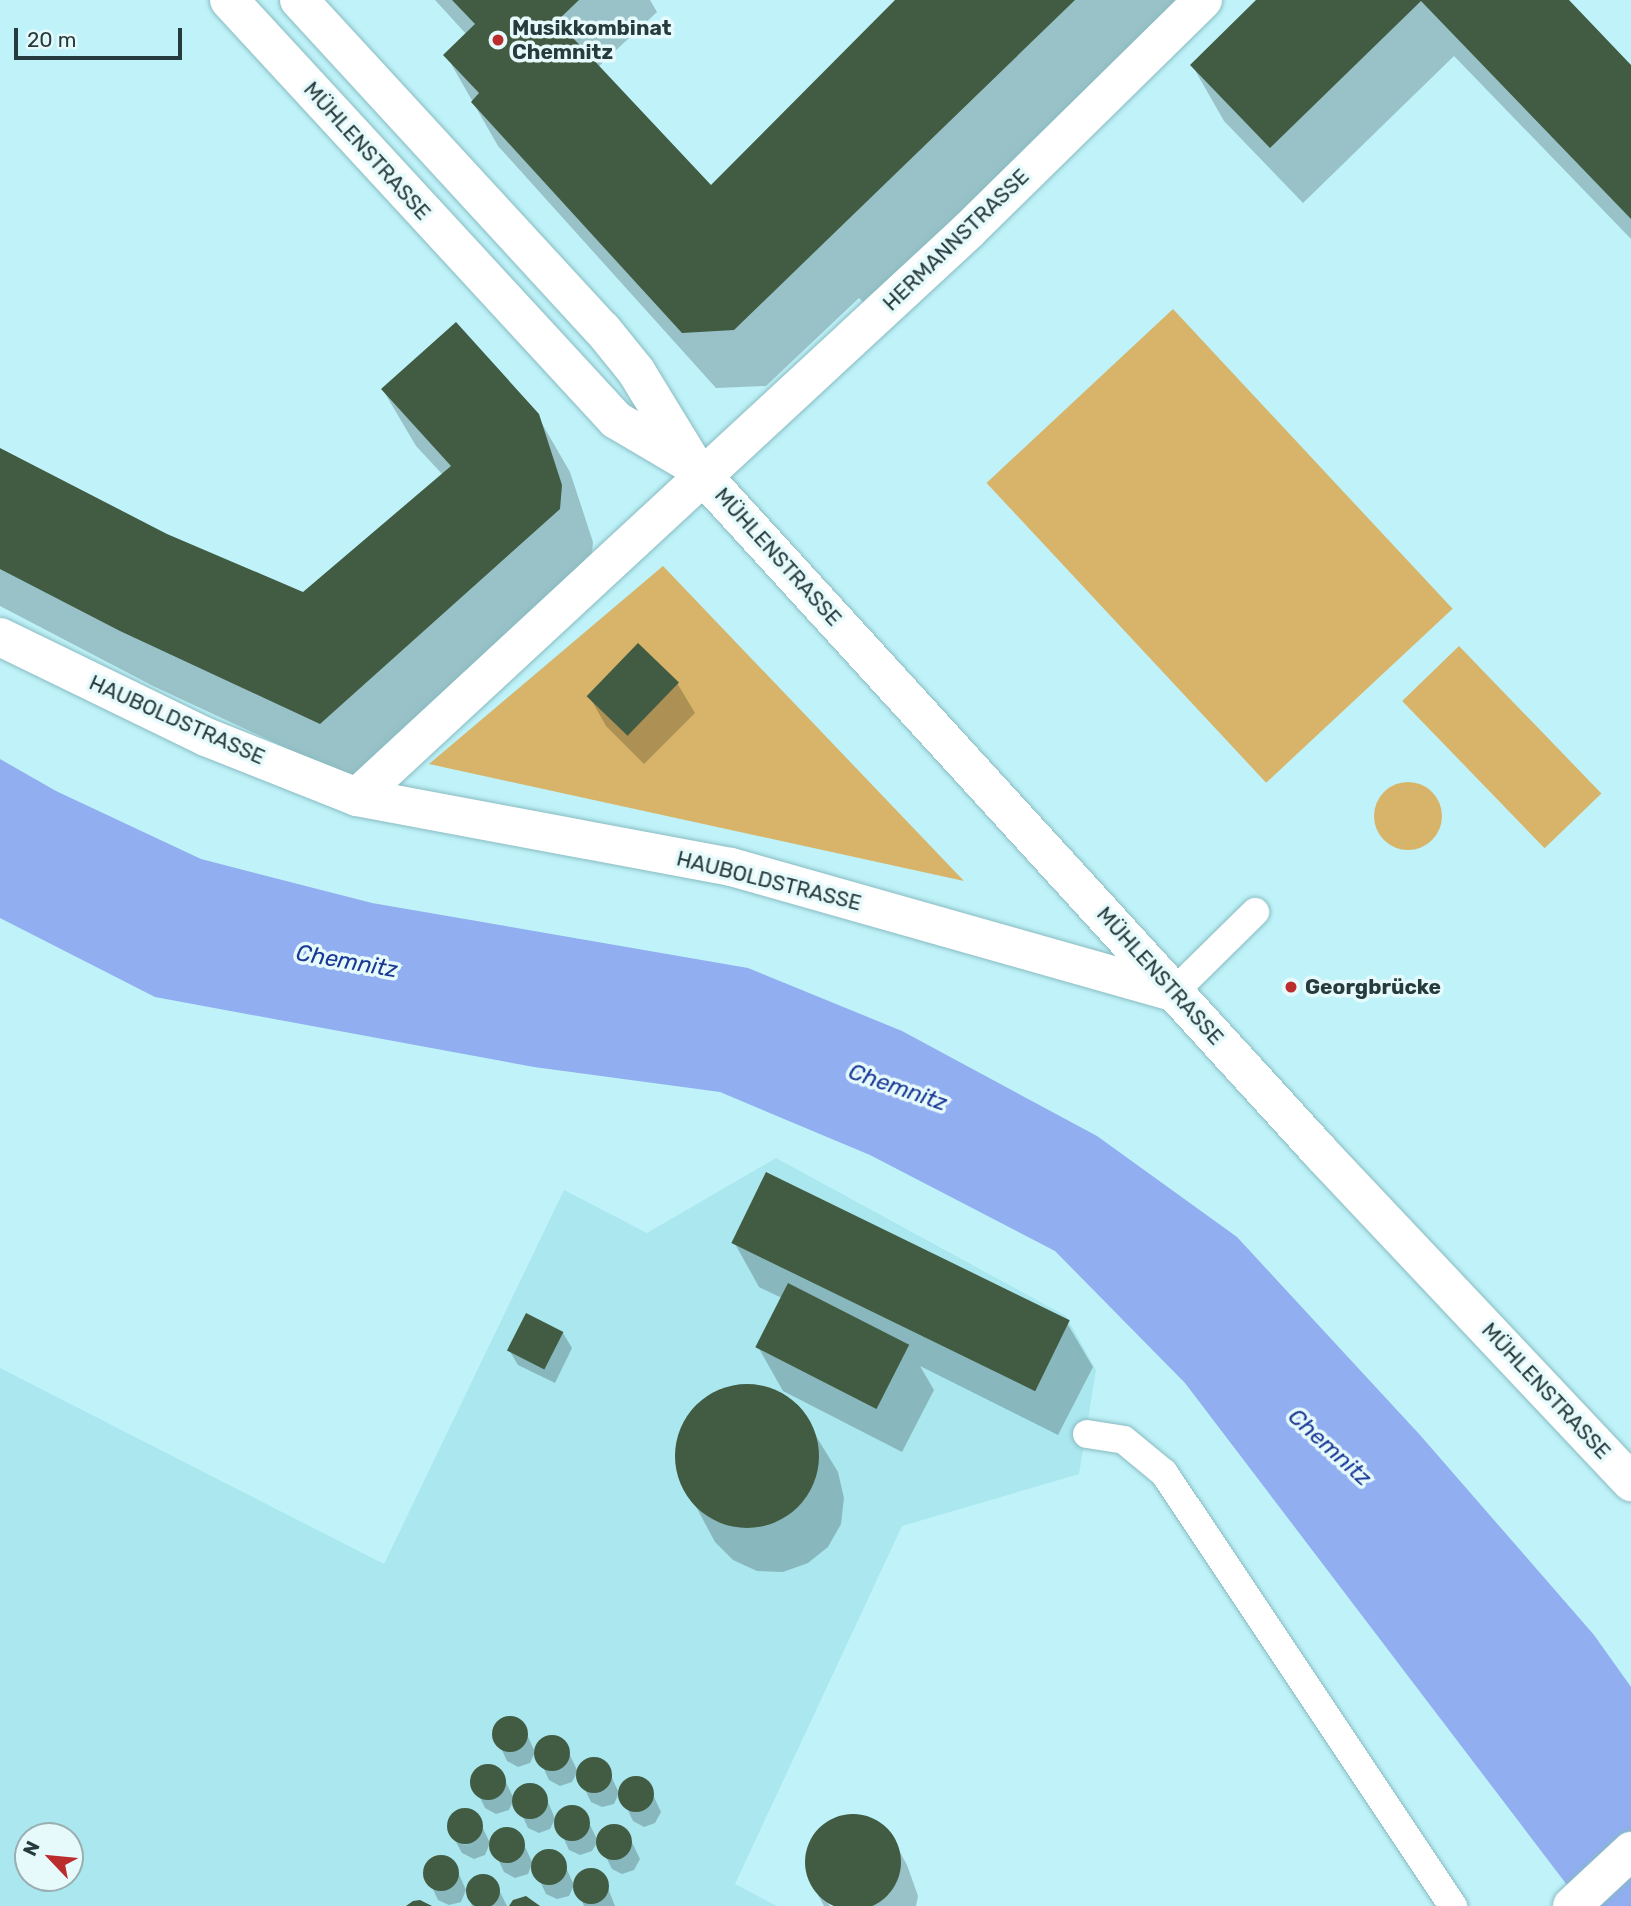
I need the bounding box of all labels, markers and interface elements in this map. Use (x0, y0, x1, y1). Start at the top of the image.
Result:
scale bar (18, 14, 186, 58)
place label: Musikkombinat Chemnitz (512, 15, 671, 65)
text: 20 m (27, 27, 76, 52)
marker: Musikkombinat Chemnitz (490, 32, 506, 48)
street label: MÜHLENSTRASSE (298, 77, 436, 225)
street label: HERMANNSTRASSE (878, 164, 1034, 316)
street label: MÜHLENSTRASSE (709, 483, 847, 631)
street label: HAUBOLDSTRASSE (85, 670, 269, 770)
street label: HAUBOLDSTRASSE (674, 846, 864, 916)
street label: MÜHLENSTRASSE (1091, 902, 1229, 1050)
water label: Chemnitz (294, 939, 400, 983)
place label: Georgbrücke (1305, 974, 1441, 1000)
marker: Georgbrücke (1283, 979, 1299, 995)
water label: Chemnitz (845, 1057, 951, 1117)
street label: MÜHLENSTRASSE (1476, 1318, 1616, 1464)
water label: Chemnitz (1283, 1402, 1377, 1492)
north arrow (14, 1822, 84, 1892)
text: N (18, 1837, 45, 1860)

